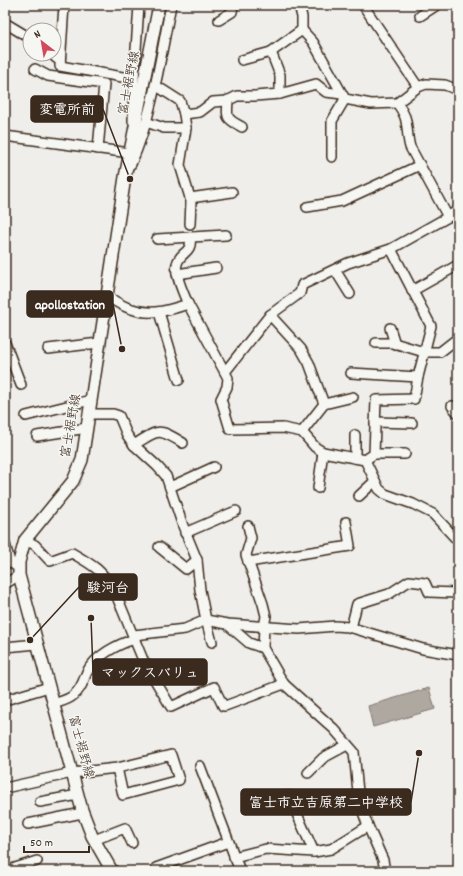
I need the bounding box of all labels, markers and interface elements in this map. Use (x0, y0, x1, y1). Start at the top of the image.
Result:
north arrow (22, 22, 62, 62)
text: N (31, 27, 45, 43)
street label: 富士裾野線 (114, 48, 146, 117)
callout: 変電所前 (31, 96, 103, 122)
text: 変電所前 (39, 101, 95, 121)
callout: apollostation (27, 291, 113, 317)
text: apollostation (35, 296, 106, 316)
street label: 富士裾野線 (57, 391, 87, 460)
callout: 駿河台 (79, 574, 137, 600)
text: 駿河台 (87, 579, 129, 599)
callout: マックスバリュ (93, 659, 207, 685)
text: マックスバリュ (101, 664, 199, 684)
street label: 富士裾野線 (62, 713, 98, 782)
callout: 富士市立吉原第二中学校 (241, 789, 411, 815)
text: 富士市立吉原第二中学校 (249, 794, 403, 814)
scale bar (24, 828, 89, 854)
text: 50 m (30, 835, 53, 852)

